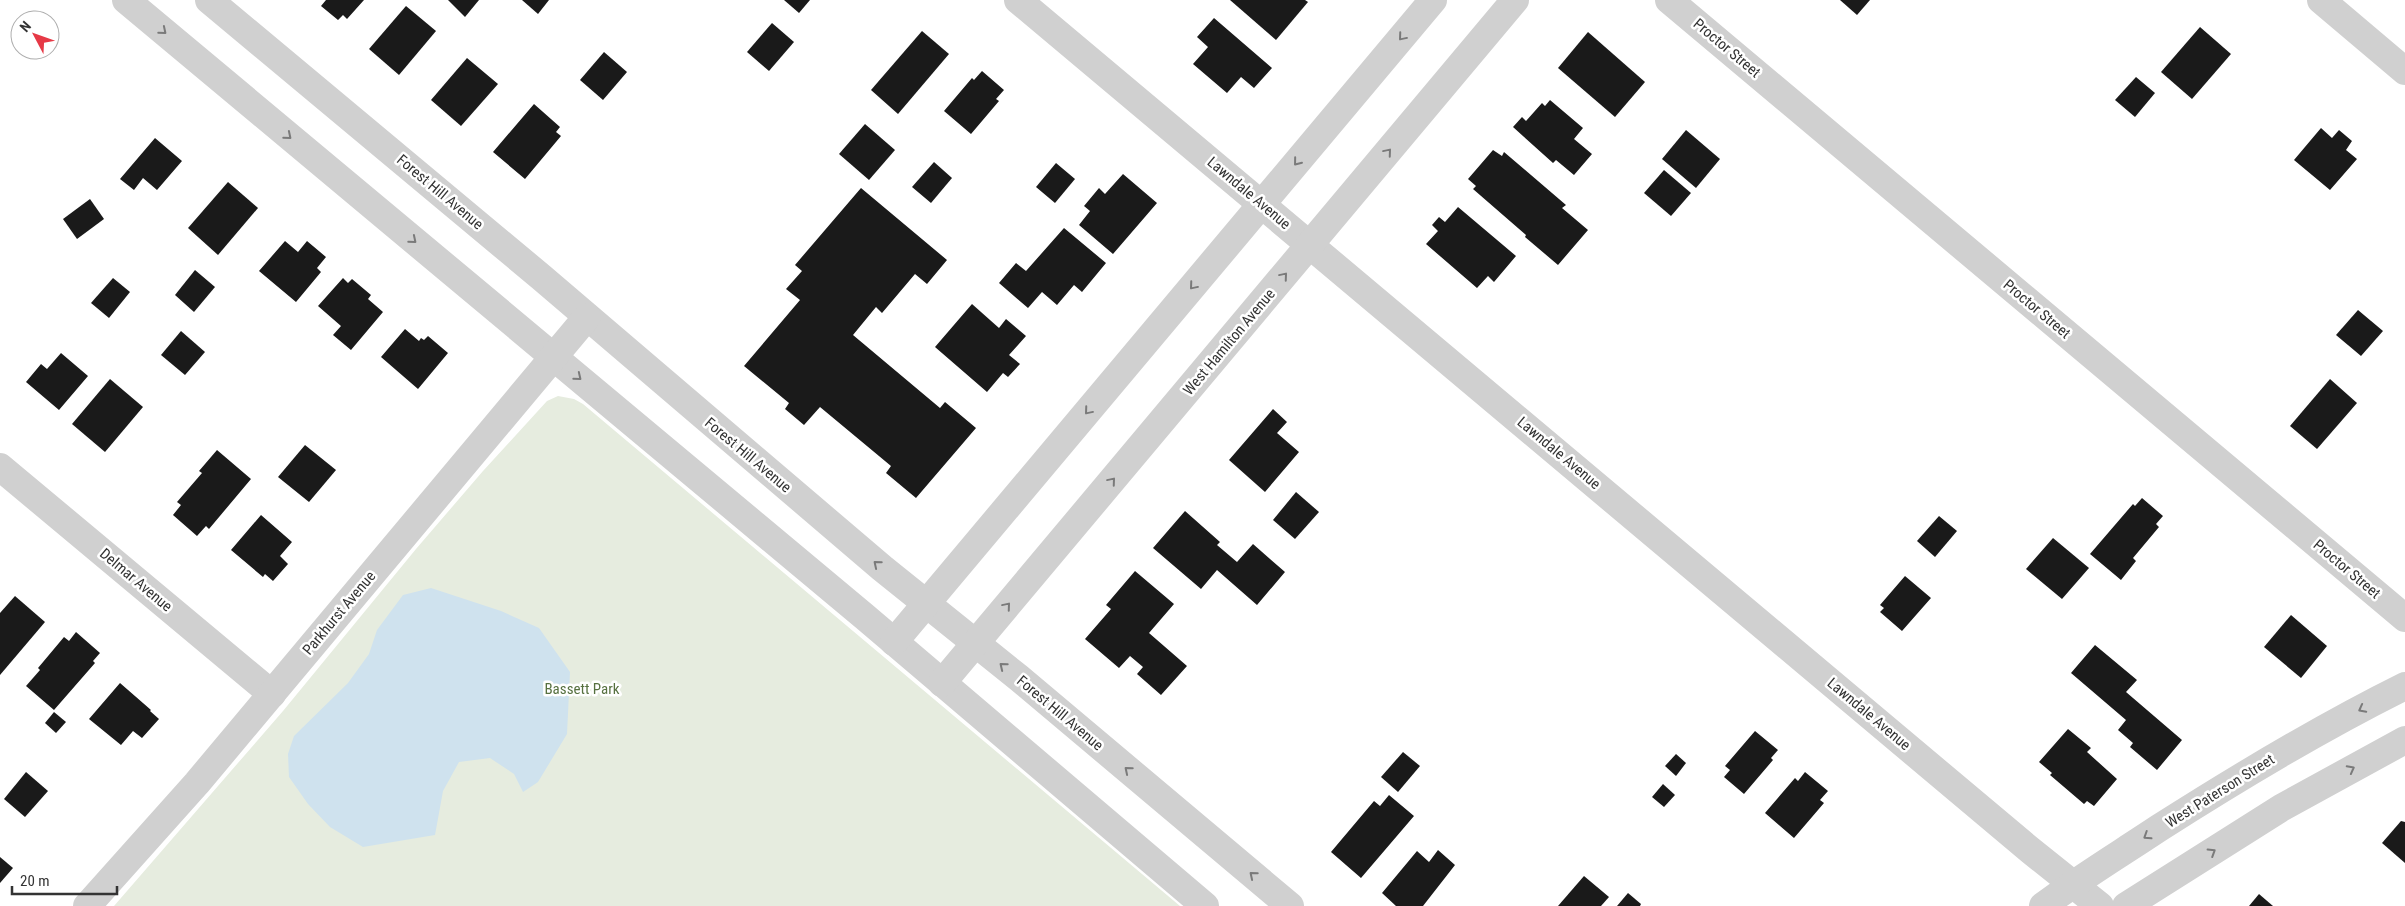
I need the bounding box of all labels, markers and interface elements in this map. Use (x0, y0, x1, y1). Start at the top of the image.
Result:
north arrow (10, 10, 60, 60)
street label: Proctor Street (1690, 15, 1764, 81)
text: N (16, 18, 34, 35)
one-way arrow (158, 26, 167, 35)
one-way arrow (1398, 32, 1407, 41)
one-way arrow (282, 130, 291, 138)
one-way arrow (1382, 148, 1391, 157)
street label: Forest Hill Avenue (393, 151, 487, 233)
street label: Lawndale Avenue (1204, 153, 1294, 233)
one-way arrow (1295, 156, 1303, 165)
one-way arrow (407, 234, 416, 243)
one-way arrow (1278, 273, 1287, 282)
street label: Proctor Street (2000, 276, 2074, 342)
one-way arrow (1189, 281, 1198, 290)
street label: West Hamilton Avenue (1179, 285, 1279, 399)
one-way arrow (572, 372, 581, 380)
one-way arrow (1085, 405, 1094, 414)
street label: Lawndale Avenue (1514, 413, 1604, 493)
street label: Forest Hill Avenue (701, 414, 795, 496)
one-way arrow (1106, 478, 1115, 487)
street label: Proctor Street (2310, 536, 2384, 602)
street label: Delmar Avenue (96, 545, 176, 615)
one-way arrow (874, 561, 883, 569)
street label: Parkhurst Avenue (299, 567, 379, 659)
one-way arrow (1001, 602, 1010, 611)
one-way arrow (1000, 662, 1009, 671)
street label: Forest Hill Avenue (1013, 672, 1107, 754)
street label: Lawndale Avenue (1824, 674, 1914, 754)
park label: Bassett Park (544, 680, 620, 698)
one-way arrow (2358, 703, 2367, 713)
street label: West Paterson Street (2162, 750, 2278, 832)
one-way arrow (2346, 765, 2355, 775)
one-way arrow (1125, 767, 1134, 776)
one-way arrow (2143, 830, 2152, 840)
one-way arrow (2206, 849, 2215, 858)
scale bar (12, 864, 118, 896)
one-way arrow (1249, 871, 1258, 880)
text: 20 m (20, 872, 50, 890)

